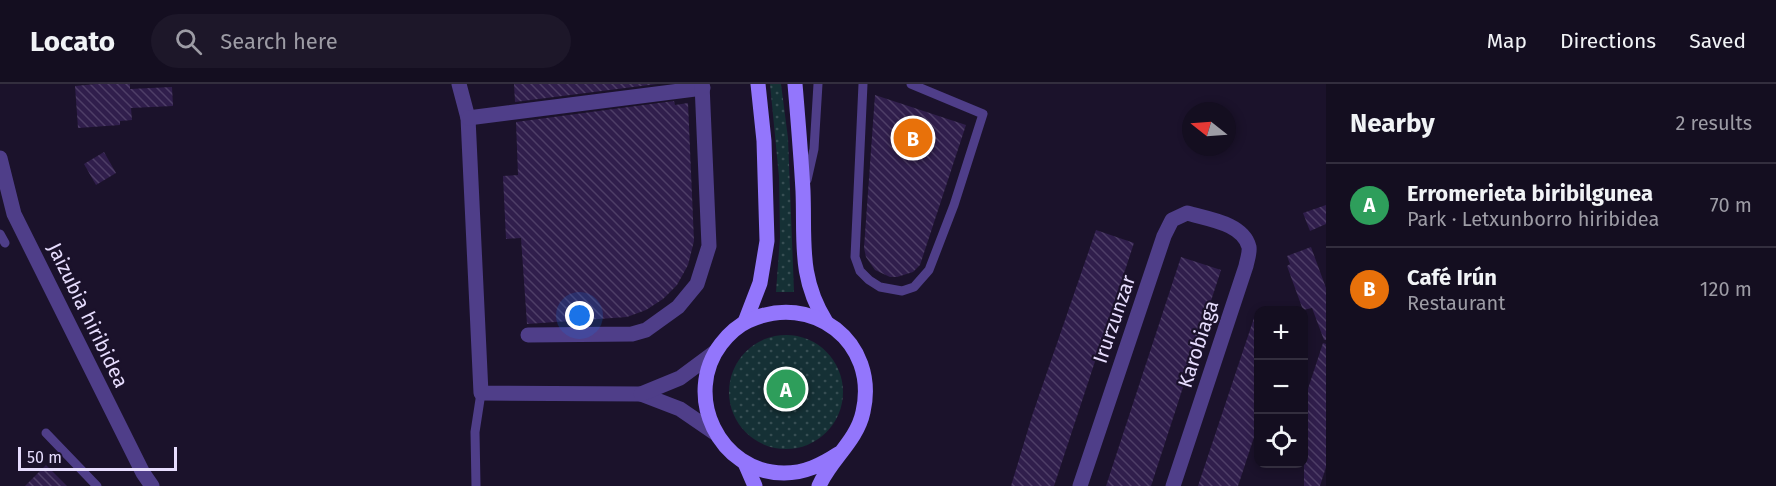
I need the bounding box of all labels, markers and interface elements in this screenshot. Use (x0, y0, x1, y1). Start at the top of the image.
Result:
search box (151, 14, 571, 68)
text: Locato (30, 25, 115, 58)
icon: search (172, 25, 205, 58)
text: Search here (220, 28, 338, 55)
text: Map (1487, 28, 1527, 54)
text: Directions (1560, 28, 1656, 54)
text: Saved (1689, 28, 1746, 54)
north arrow (1182, 102, 1236, 156)
text: Nearby (1350, 108, 1435, 139)
text: 2 results (1675, 111, 1752, 135)
pin: B (894, 116, 932, 160)
text: Erromerieta biribilgunea (1407, 180, 1653, 207)
text: A (1364, 193, 1375, 217)
text: 70 m (1710, 193, 1752, 217)
text: Park · Letxunborro hiribidea (1407, 207, 1659, 231)
street label: Jaizubia hiribidea (43, 239, 133, 391)
text: Café Irún (1407, 264, 1497, 291)
street label: Irurzunzar (1088, 271, 1140, 366)
text: B (1363, 277, 1376, 301)
text: 120 m (1700, 277, 1752, 301)
text: Restaurant (1407, 291, 1505, 315)
street label: Karobiaga (1173, 297, 1223, 391)
your location (565, 301, 594, 330)
map controls (1254, 306, 1308, 468)
button: + (1254, 306, 1308, 360)
button: − (1254, 360, 1308, 414)
pin: A (766, 366, 806, 412)
button: locate (1254, 414, 1308, 468)
scale bar (18, 444, 177, 472)
text: 50 m (27, 448, 62, 467)

